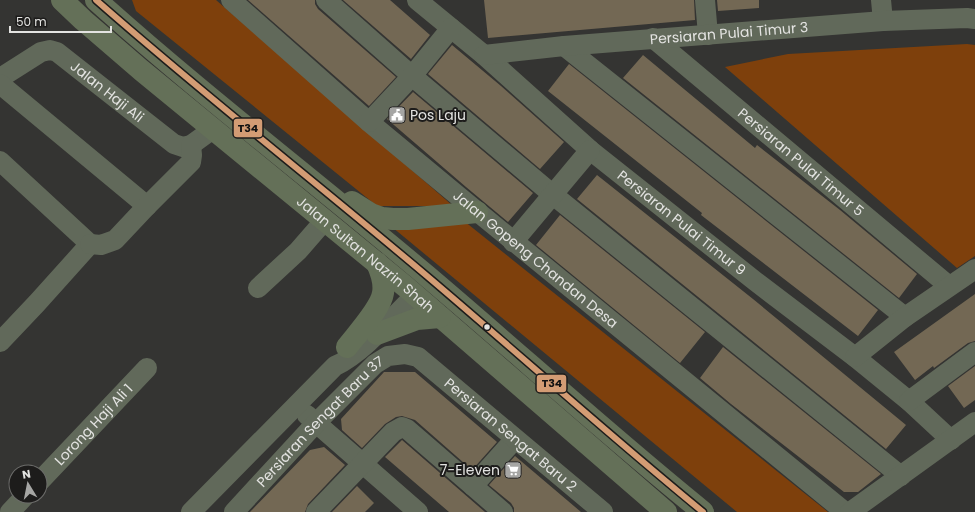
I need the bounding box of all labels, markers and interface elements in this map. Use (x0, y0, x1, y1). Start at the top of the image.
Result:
scale bar (10, 8, 111, 34)
text: 50 m (16, 13, 47, 30)
street label: Persiaran Pulai Timur 3 (649, 17, 809, 49)
street label: Jalan Haji Ali (66, 56, 148, 127)
street label: Persiaran Pulai Timur 5 (734, 103, 868, 221)
public building icon: Pos Laju (387, 105, 407, 125)
place label: Pos Laju (410, 105, 466, 125)
line badge: T34 (233, 118, 263, 138)
text: T34 (238, 120, 259, 136)
street label: Persiaran Pulai Timur 9 (613, 165, 750, 280)
street label: Jalan Gopeng Chandan Desa (449, 186, 622, 333)
street label: Jalan Sultan Nazrin Shah (292, 191, 439, 317)
unlabelled marker (482, 322, 492, 332)
street label: Persiaran Sengat Baru 37 (252, 351, 388, 491)
street label: Persiaran Sengat Baru 2 (440, 373, 581, 496)
line badge: T34 (536, 374, 567, 393)
text: T34 (542, 375, 563, 391)
street label: Lorong Haji Ali 1 (50, 379, 137, 470)
place label: 7-Eleven (440, 460, 500, 480)
supermarket icon: 7-Eleven (503, 460, 523, 480)
north arrow (8, 464, 48, 504)
text: N (21, 466, 32, 483)

